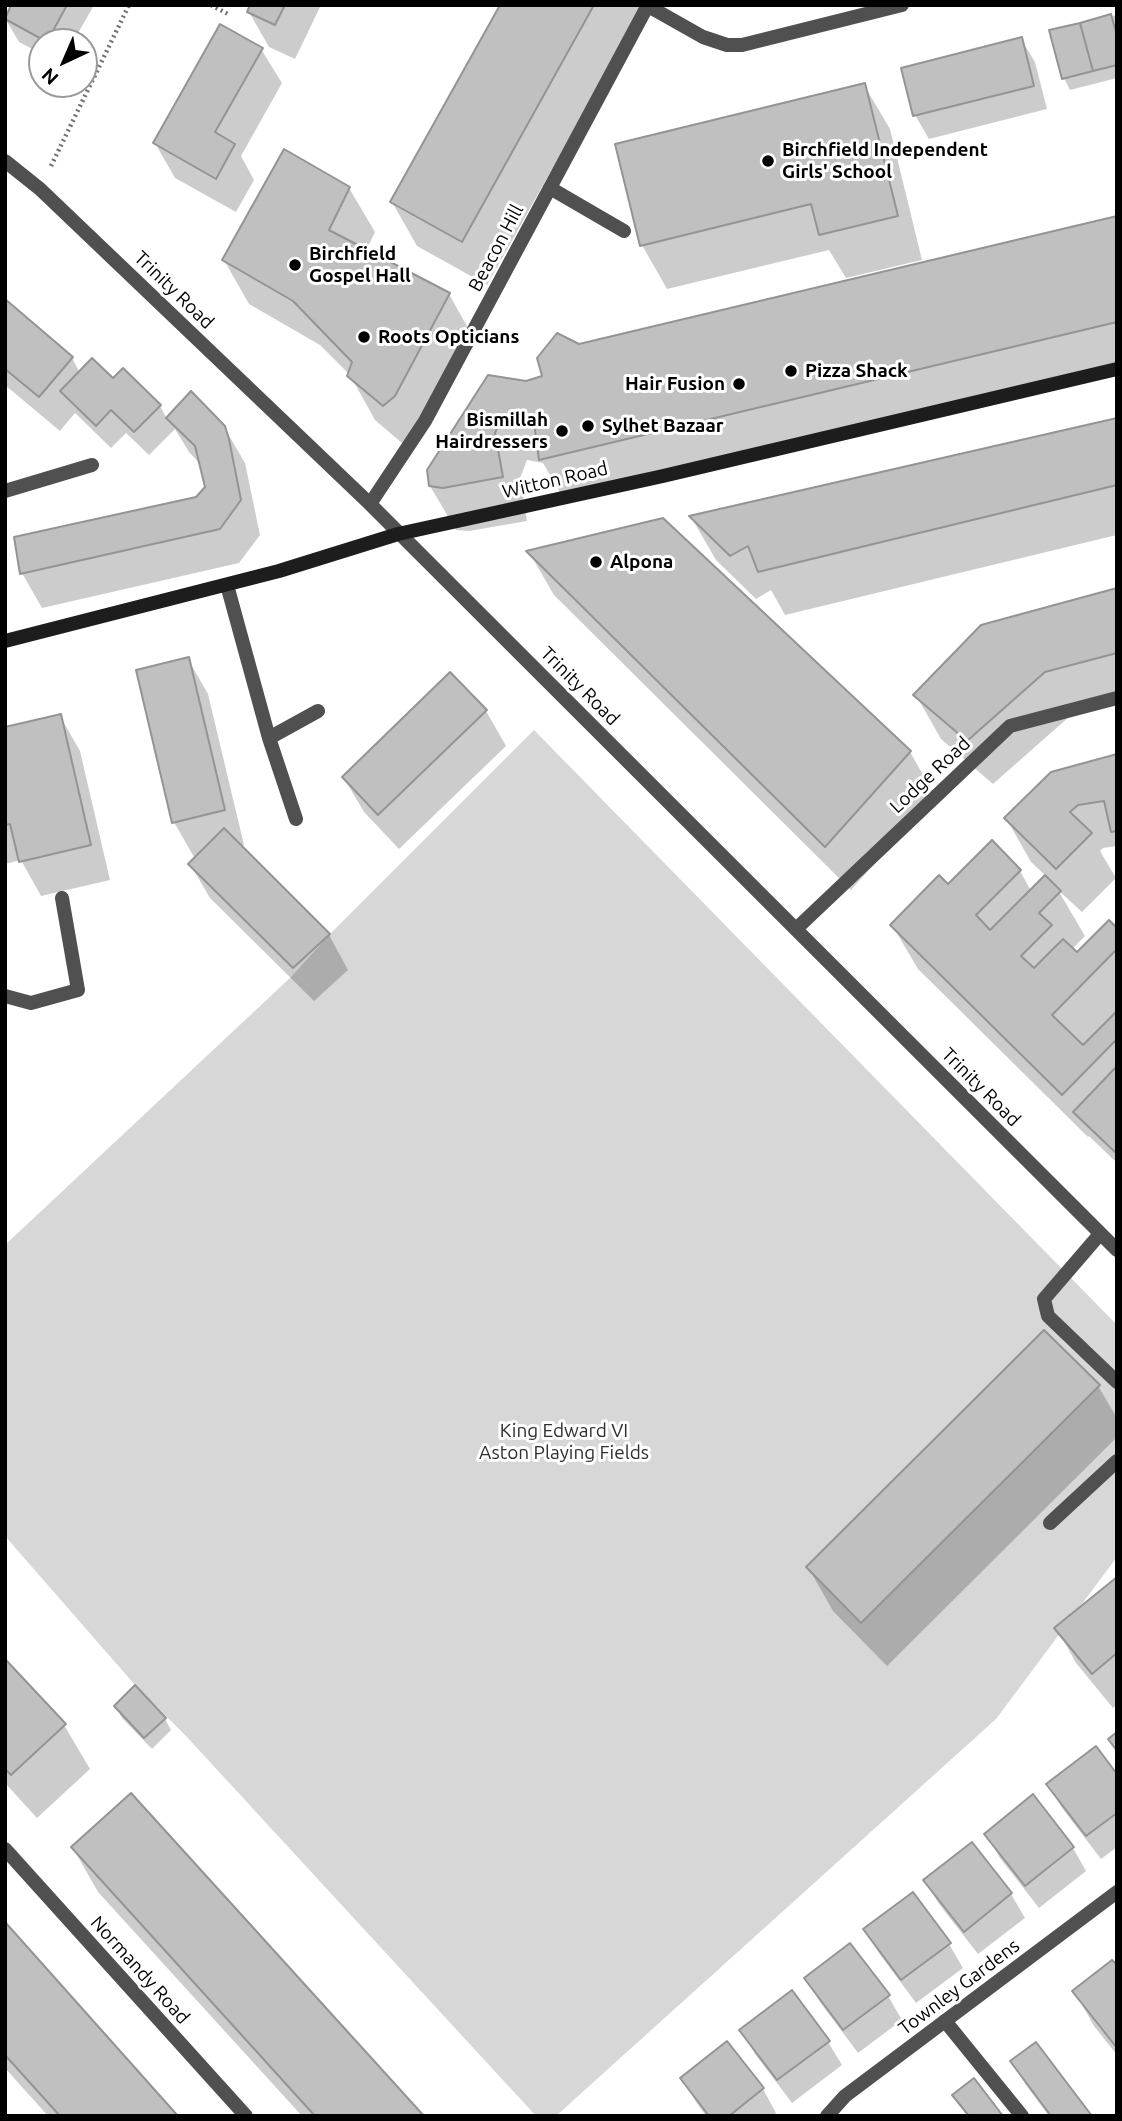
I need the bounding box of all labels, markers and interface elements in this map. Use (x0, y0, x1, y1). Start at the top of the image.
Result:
north arrow (28, 28, 98, 98)
text: N (37, 64, 63, 90)
place label: Birchfield Independent Girls' School (782, 139, 988, 183)
marker: Birchfield Independent Girls' School (760, 153, 776, 169)
street label: Beacon Hill (464, 201, 528, 295)
place label: Birchfield Gospel Hall (309, 243, 411, 287)
street label: Trinity Road (129, 246, 219, 334)
marker: Birchfield Gospel Hall (287, 257, 303, 273)
place label: Roots Opticians (378, 326, 519, 348)
marker: Roots Opticians (356, 329, 372, 345)
place label: Pizza Shack (805, 360, 908, 382)
marker: Pizza Shack (783, 363, 799, 379)
place label: Hair Fusion (625, 373, 725, 395)
marker: Hair Fusion (731, 376, 747, 392)
place label: Bismillah Hairdressers (435, 409, 548, 453)
place label: Sylhet Bazaar (602, 415, 724, 437)
marker: Sylhet Bazaar (580, 418, 596, 434)
marker: Bismillah Hairdressers (554, 423, 570, 439)
street label: Witton Road (500, 457, 610, 503)
place label: Alpona (610, 551, 673, 573)
marker: Alpona (588, 554, 604, 570)
street label: Trinity Road (536, 642, 624, 730)
street label: Lodge Road (885, 732, 975, 818)
street label: Trinity Road (937, 1043, 1025, 1131)
park label: King Edward VI Aston Playing Fields (479, 1420, 649, 1464)
street label: Normandy Road (86, 1911, 194, 2029)
street label: Townley Gardens (894, 1934, 1024, 2040)

